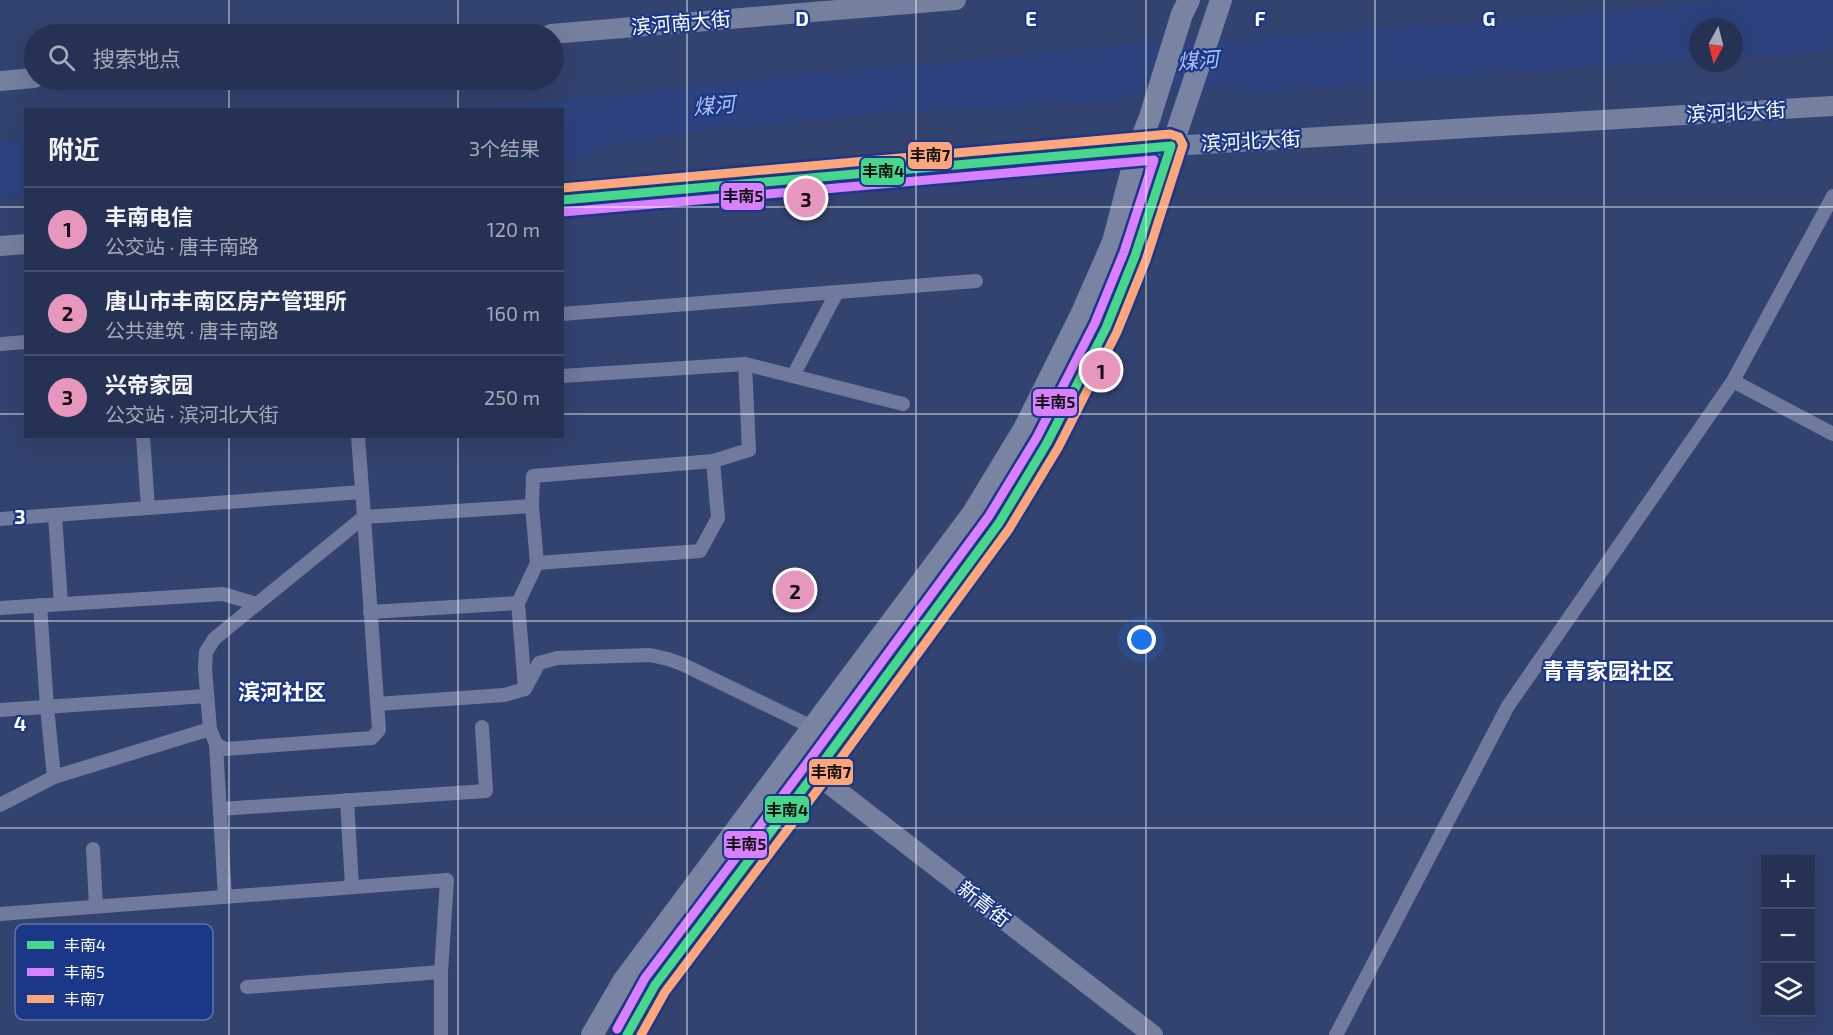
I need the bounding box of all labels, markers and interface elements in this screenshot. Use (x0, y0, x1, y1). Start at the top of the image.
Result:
street label: 滨河南大街 (630, 6, 732, 38)
text: D (795, 6, 809, 30)
text: E (1025, 6, 1037, 30)
text: F (1254, 6, 1266, 30)
text: G (1483, 6, 1495, 30)
north arrow (1689, 18, 1743, 72)
search box (24, 24, 564, 90)
icon: search (45, 41, 78, 74)
text: 搜索地点 (93, 45, 181, 71)
water label: 煤河 (1176, 45, 1224, 74)
water label: 煤河 (692, 90, 740, 119)
street label: 滨河北大街 (1685, 96, 1787, 126)
street label: 滨河北大街 (1200, 125, 1302, 155)
text: 附近 (48, 133, 100, 164)
text: 3个结果 (469, 136, 540, 160)
line badge: 丰南7 (907, 141, 953, 170)
text: 丰南7 (910, 145, 951, 164)
line badge: 丰南4 (860, 157, 905, 186)
text: 丰南4 (862, 161, 904, 180)
pin: 3 (786, 176, 826, 220)
line badge: 丰南5 (720, 182, 765, 211)
text: 丰南5 (723, 186, 764, 205)
text: 丰南电信 (105, 203, 193, 229)
text: 1 (63, 217, 72, 241)
text: 120 m (487, 217, 540, 241)
text: 公交站 · 唐丰南路 (105, 234, 259, 258)
text: 唐山市丰南区房产管理所 (105, 287, 347, 313)
text: 2 (62, 301, 73, 325)
text: 160 m (487, 301, 540, 325)
text: 公共建筑 · 唐丰南路 (105, 318, 279, 342)
pin: 1 (1082, 348, 1120, 392)
text: 兴帝家园 (105, 371, 193, 397)
text: 3 (62, 385, 73, 409)
text: 250 m (484, 385, 540, 409)
line badge: 丰南5 (1032, 388, 1078, 417)
text: 丰南5 (1035, 392, 1076, 411)
text: 公交站 · 滨河北大街 (105, 402, 279, 426)
text: 3 (14, 504, 26, 528)
pin: 2 (776, 568, 814, 612)
your location (1127, 625, 1156, 654)
district label: 青青家园社区 (1542, 657, 1674, 683)
district label: 滨河社区 (238, 678, 326, 704)
text: 4 (14, 711, 27, 735)
line badge: 丰南7 (808, 758, 854, 786)
text: 丰南7 (811, 762, 852, 781)
line badge: 丰南4 (764, 795, 810, 824)
text: 丰南4 (766, 800, 808, 819)
line badge: 丰南5 (723, 830, 768, 859)
text: 丰南5 (726, 834, 767, 853)
map controls (1761, 855, 1815, 1017)
button: + (1761, 855, 1815, 909)
street label: 新青街 (954, 875, 1016, 931)
button: − (1761, 909, 1815, 963)
legend (15, 924, 213, 1020)
text: 丰南4 (64, 935, 106, 954)
text: 丰南5 (64, 962, 105, 981)
button: layers (1761, 963, 1815, 1017)
text: 丰南7 (64, 989, 104, 1008)

